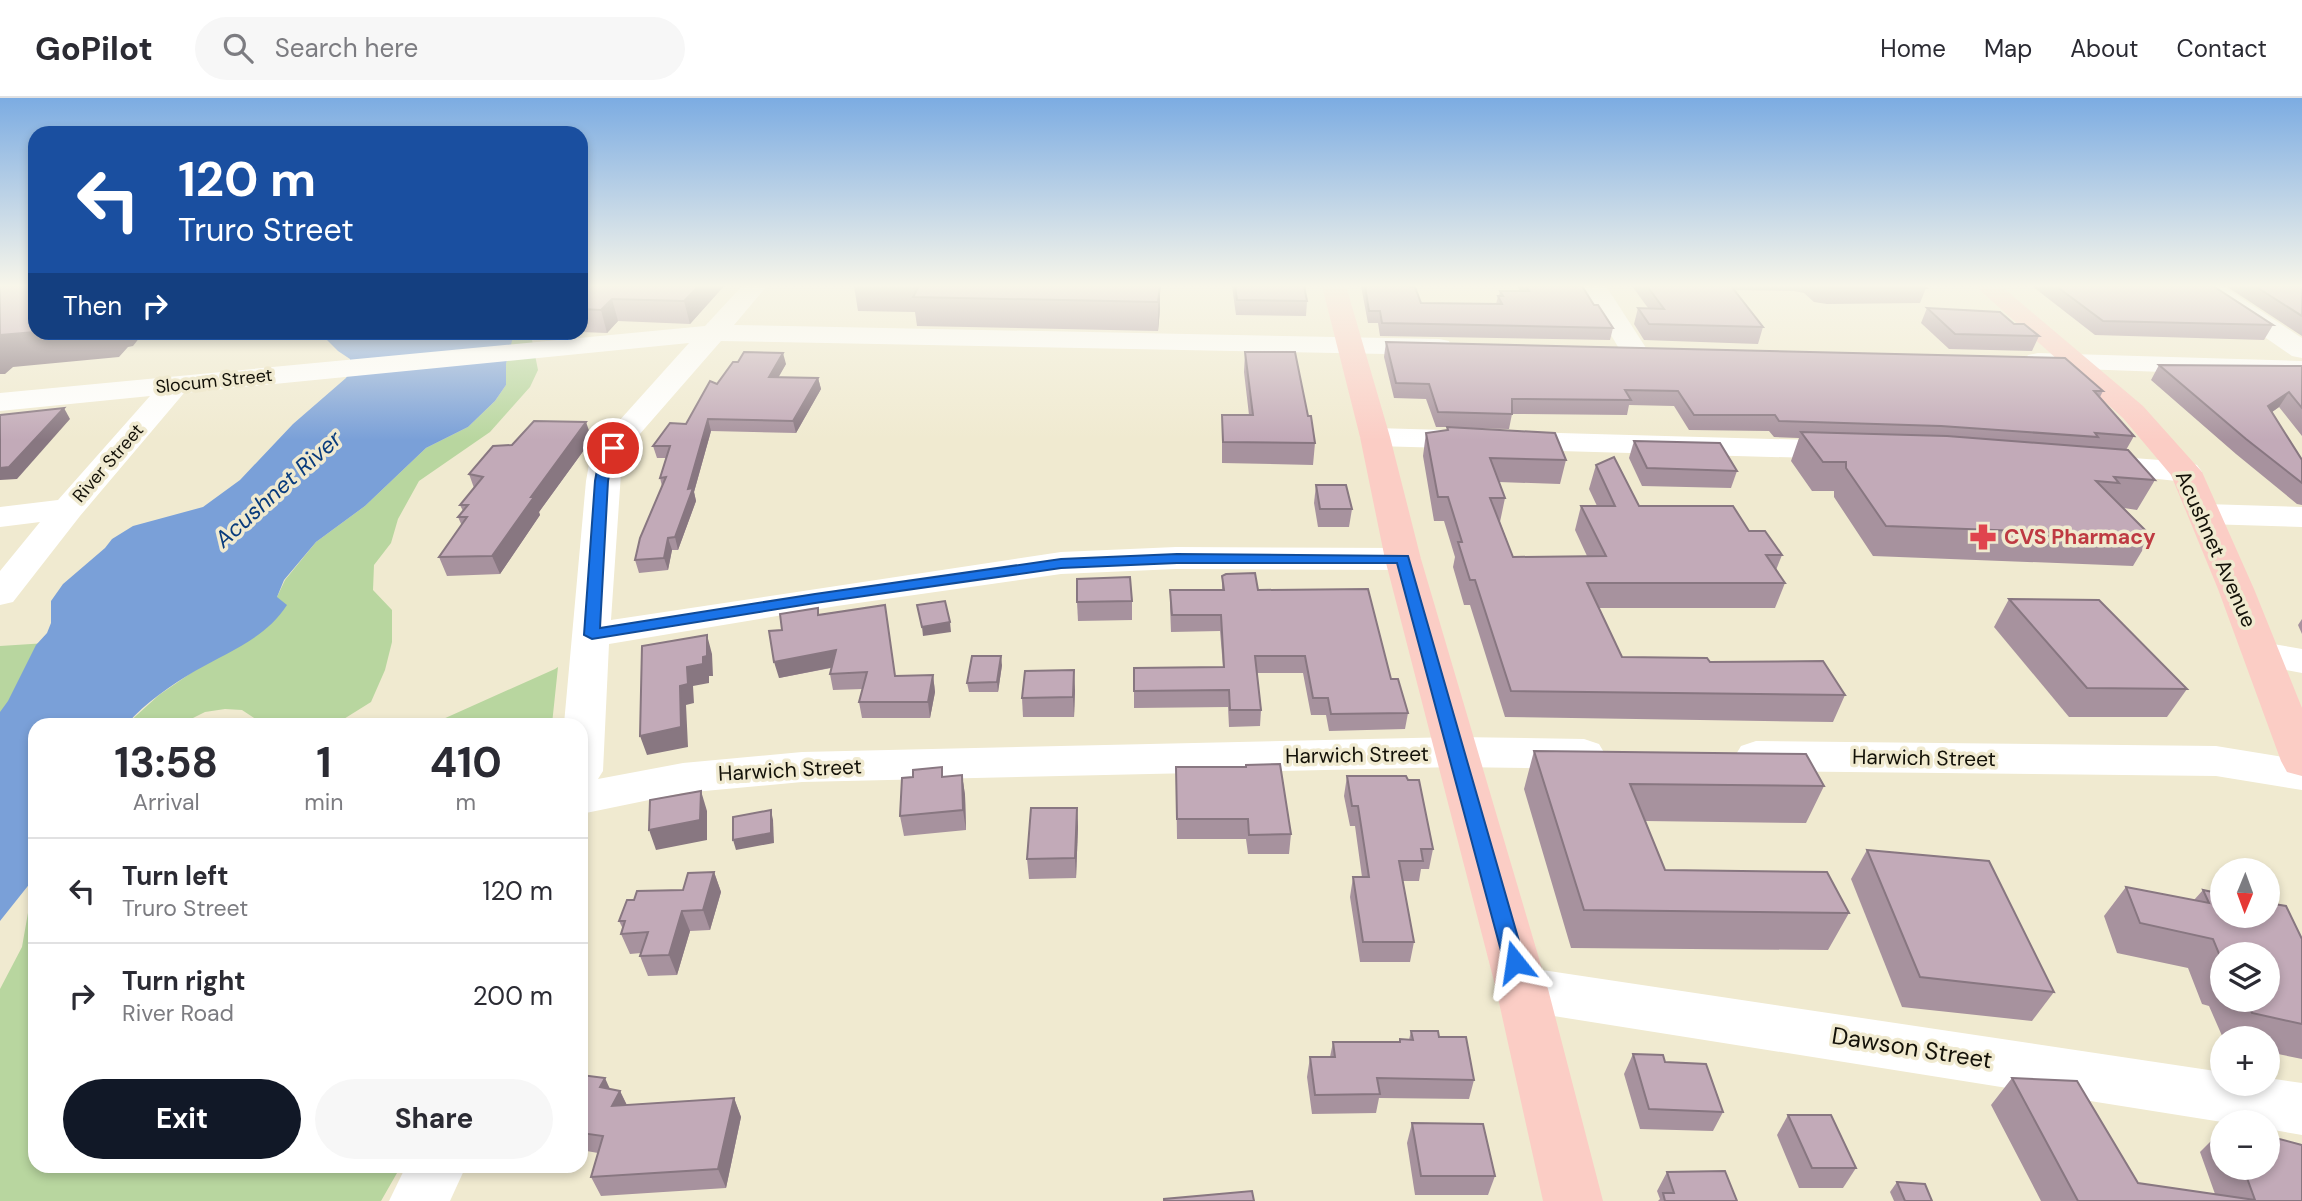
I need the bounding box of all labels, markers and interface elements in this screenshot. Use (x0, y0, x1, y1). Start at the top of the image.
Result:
search box (195, 17, 685, 80)
text: GoPilot (35, 27, 153, 70)
icon: search (219, 29, 257, 67)
text: Search here (275, 31, 418, 65)
text: Home (1880, 33, 1946, 64)
text: Map (1984, 33, 2032, 64)
text: About (2070, 33, 2139, 64)
text: Contact (2177, 33, 2267, 64)
text: 120 m (178, 147, 316, 211)
icon: left (63, 154, 154, 245)
text: Truro Street (178, 209, 354, 251)
icon: right (136, 287, 174, 325)
text: Then (63, 289, 122, 323)
street label: Slocum Street (154, 363, 274, 399)
pin (583, 418, 643, 478)
street label: River Street (67, 419, 149, 507)
water label: Acushnet River (207, 423, 349, 555)
icon: arrive (594, 429, 632, 467)
street label: Acushnet Avenue (2169, 466, 2263, 632)
pharmacy icon: CVS Pharmacy (1968, 522, 1998, 552)
place label: CVS Pharmacy (2004, 523, 2156, 551)
text: 13:58 (114, 735, 218, 790)
text: 1 (316, 735, 332, 790)
text: 410 (430, 735, 502, 790)
street label: Harwich Street (1285, 740, 1429, 770)
street label: Harwich Street (1852, 743, 1996, 773)
street label: Harwich Street (717, 752, 863, 788)
text: Arrival (133, 787, 200, 817)
text: min (304, 787, 344, 817)
text: m (456, 787, 476, 817)
north arrow (2210, 858, 2280, 928)
map controls (2210, 858, 2280, 1180)
text: Turn left (122, 859, 229, 893)
icon: left (63, 872, 101, 910)
text: 120 m (482, 874, 553, 908)
text: Truro Street (122, 893, 248, 923)
position arrow (1478, 925, 1552, 999)
button: layers (2210, 942, 2280, 1012)
text: Turn right (122, 964, 246, 998)
icon: right (63, 977, 101, 1015)
text: 200 m (473, 979, 553, 1013)
text: River Road (122, 998, 234, 1028)
street label: Dawson Street (1830, 1020, 1995, 1075)
button: + (2210, 1026, 2280, 1096)
button: Exit (63, 1079, 301, 1159)
button: Share (315, 1079, 553, 1159)
button: − (2210, 1110, 2280, 1180)

